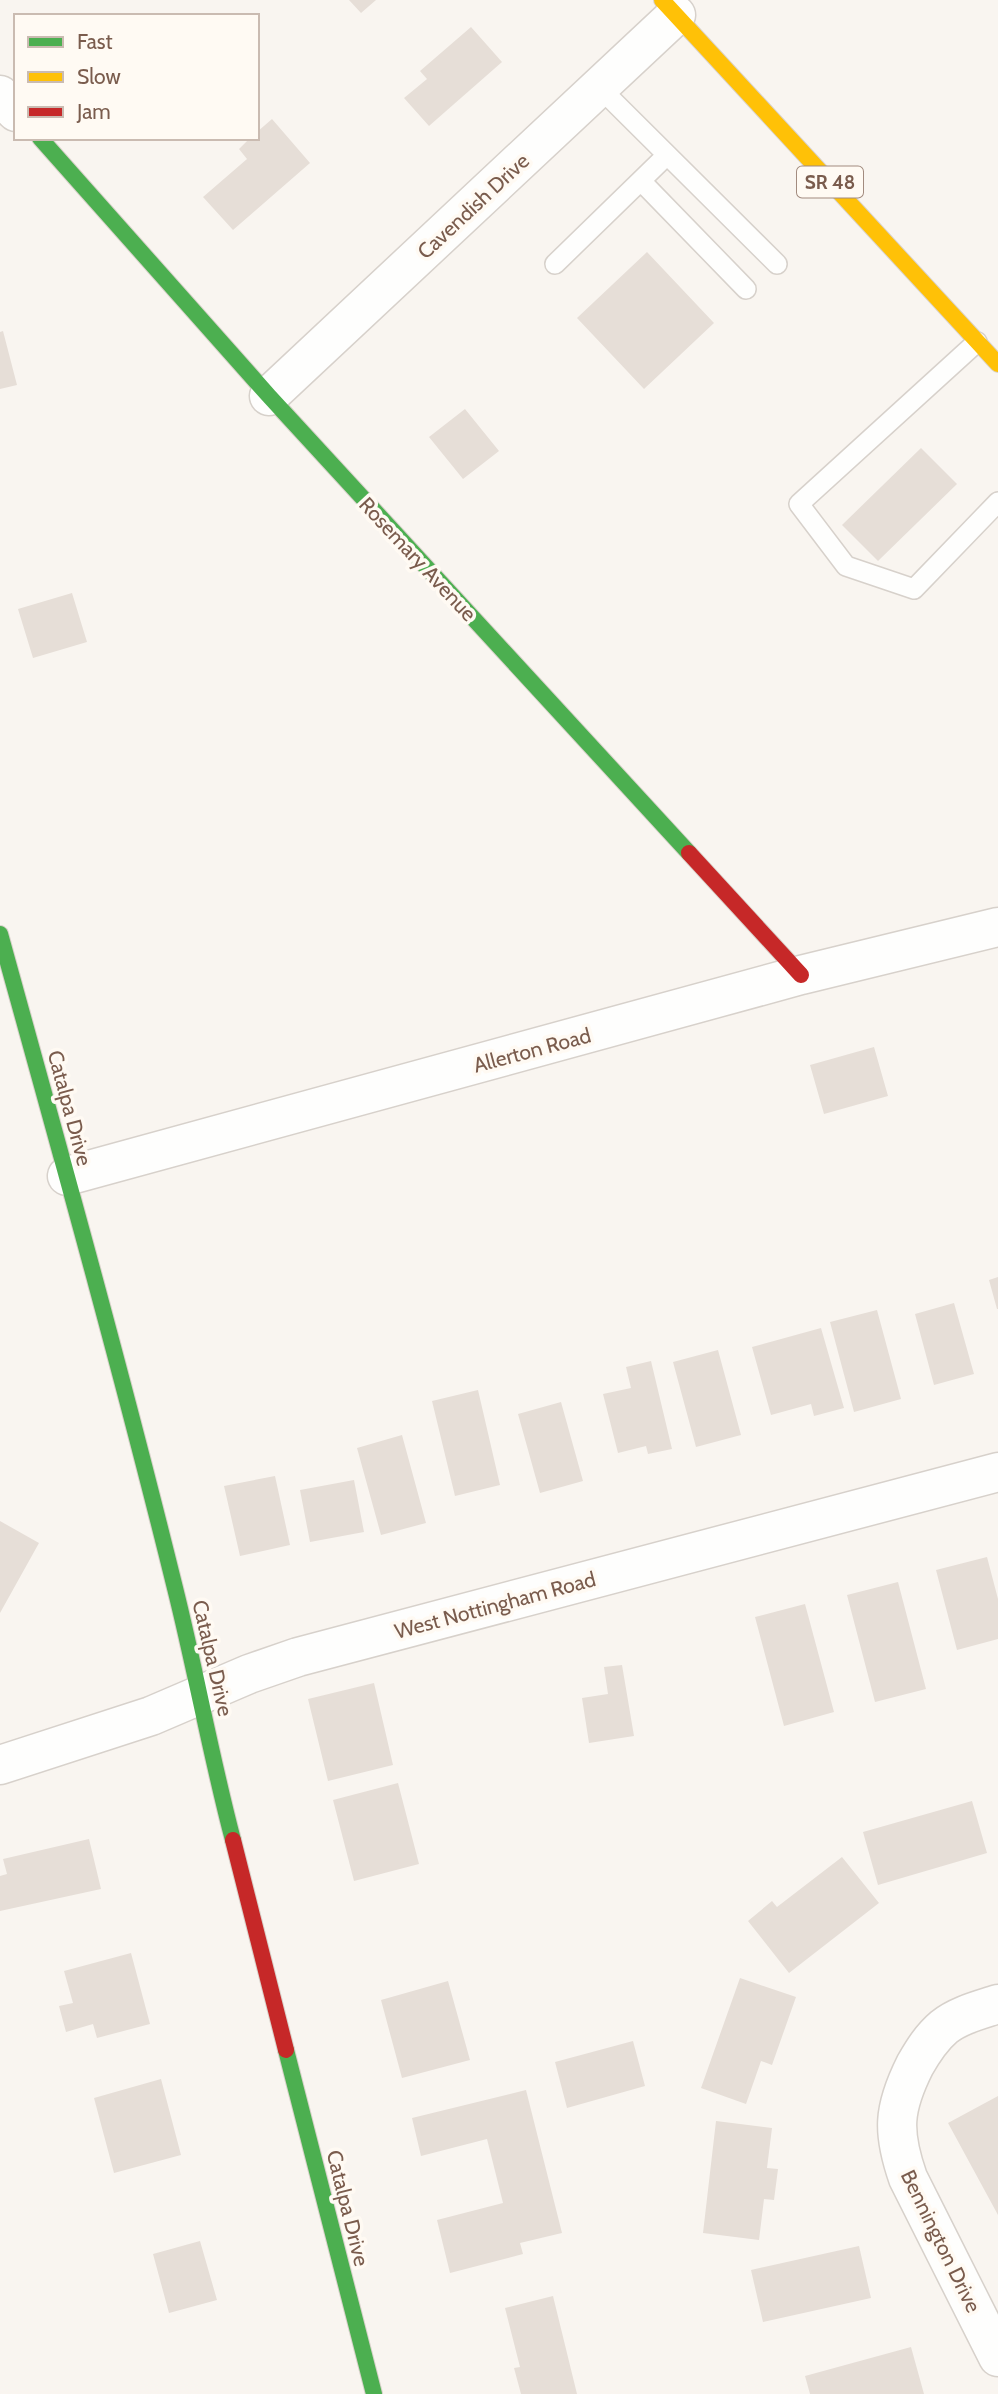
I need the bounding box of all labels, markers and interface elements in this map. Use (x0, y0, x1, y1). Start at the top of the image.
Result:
legend (14, 14, 259, 140)
text: Fast (77, 29, 113, 54)
text: Slow (77, 64, 121, 89)
text: Jam (76, 99, 111, 124)
street label: Cavendish Drive (412, 148, 534, 264)
road number: SR 48 (797, 166, 863, 198)
street label: Rosemary Avenue (354, 492, 482, 626)
street label: Allerton Road (471, 1022, 593, 1078)
street label: Catalpa Drive (43, 1048, 97, 1169)
street label: West Nottingham Road (392, 1566, 598, 1644)
street label: Catalpa Drive (187, 1597, 239, 1719)
street label: Catalpa Drive (322, 2147, 375, 2269)
street label: Bennington Drive (896, 2166, 986, 2317)

